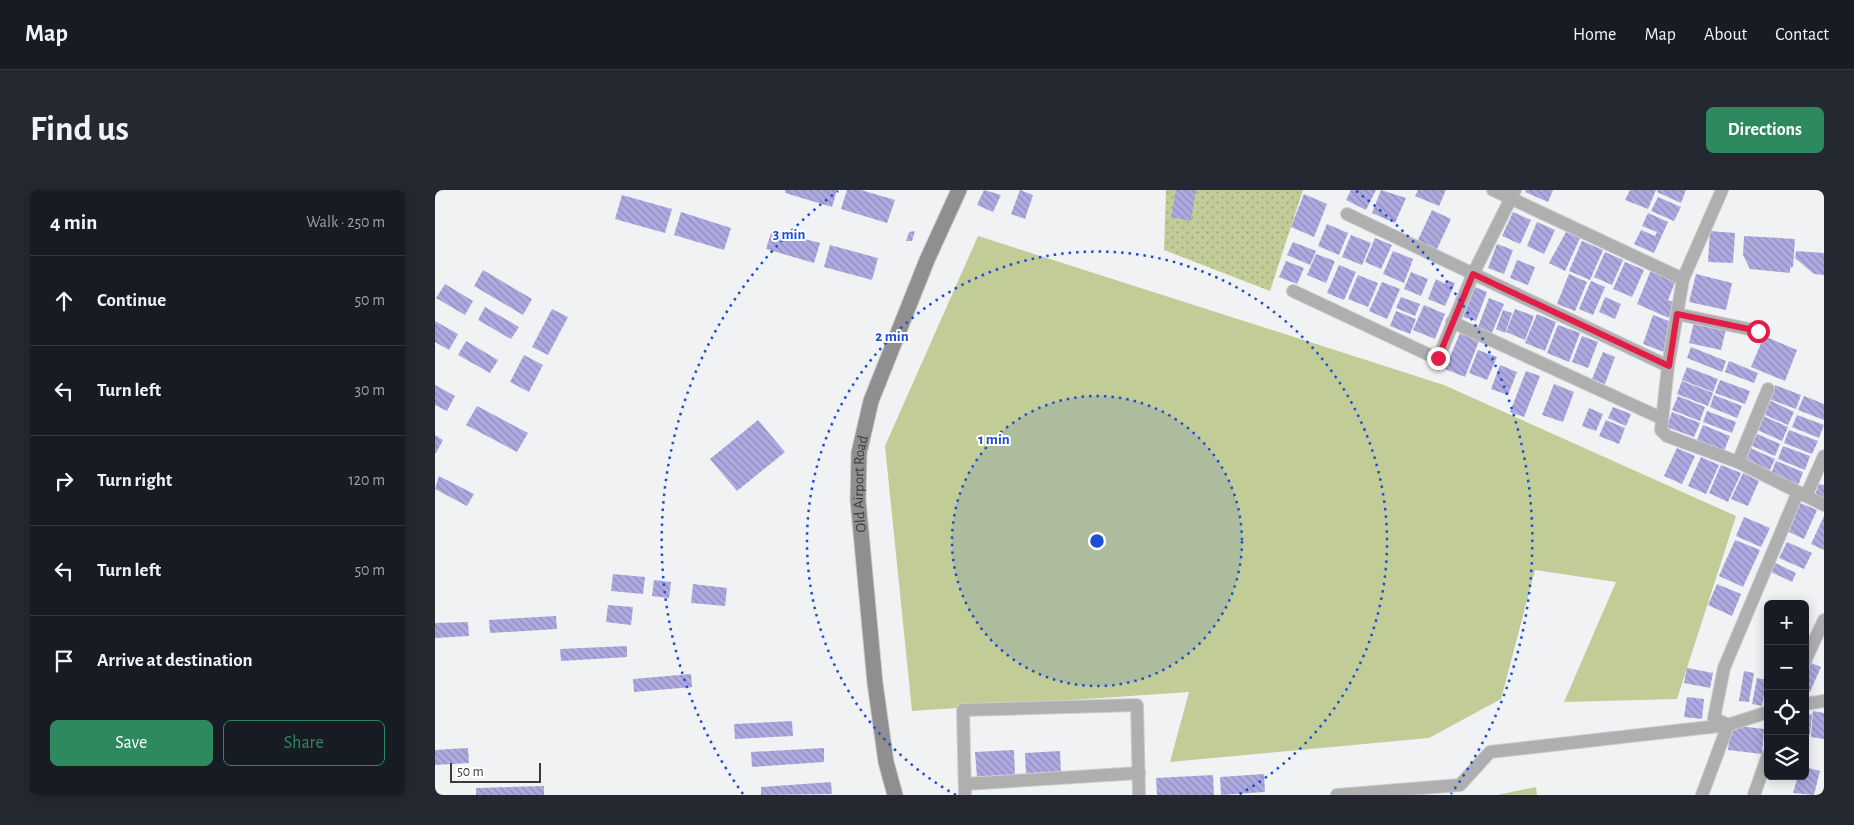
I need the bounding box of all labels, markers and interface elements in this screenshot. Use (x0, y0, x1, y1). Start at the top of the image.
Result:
text: Map (25, 22, 68, 46)
text: Home (1573, 26, 1616, 44)
text: Map (1644, 26, 1676, 44)
text: About (1704, 26, 1747, 44)
text: Contact (1775, 26, 1829, 44)
button: Directions (1706, 107, 1824, 153)
text: Find us (30, 112, 129, 147)
text: 4 min (50, 212, 97, 233)
text: Walk · 250 m (306, 214, 385, 230)
text: 3 min (773, 227, 805, 242)
icon: ahead (50, 287, 78, 315)
text: Continue (97, 291, 166, 310)
text: 50 m (354, 292, 385, 308)
route start (1747, 320, 1770, 343)
text: 2 min (875, 329, 909, 344)
route end (1427, 347, 1450, 370)
icon: left (50, 377, 78, 405)
text: Turn left (97, 381, 161, 400)
text: 30 m (355, 382, 385, 398)
text: 1 min (978, 432, 1010, 447)
street label: Old Airport Road (851, 434, 871, 533)
icon: right (50, 467, 78, 495)
text: Turn right (97, 471, 172, 490)
text: 120 m (348, 472, 385, 488)
centre of rings (1088, 532, 1106, 550)
icon: left (50, 557, 78, 585)
text: Turn left (97, 561, 161, 580)
text: 50 m (354, 562, 385, 578)
map controls (1764, 600, 1809, 780)
button: + (1764, 600, 1809, 645)
button: − (1764, 645, 1809, 690)
icon: arrive (50, 647, 78, 675)
text: Arrive at destination (97, 651, 253, 670)
button: locate (1764, 690, 1809, 735)
button: Save (50, 720, 213, 766)
button: Share (223, 720, 385, 766)
button: layers (1764, 735, 1809, 780)
scale bar (450, 760, 541, 783)
text: 50 m (457, 765, 484, 779)

